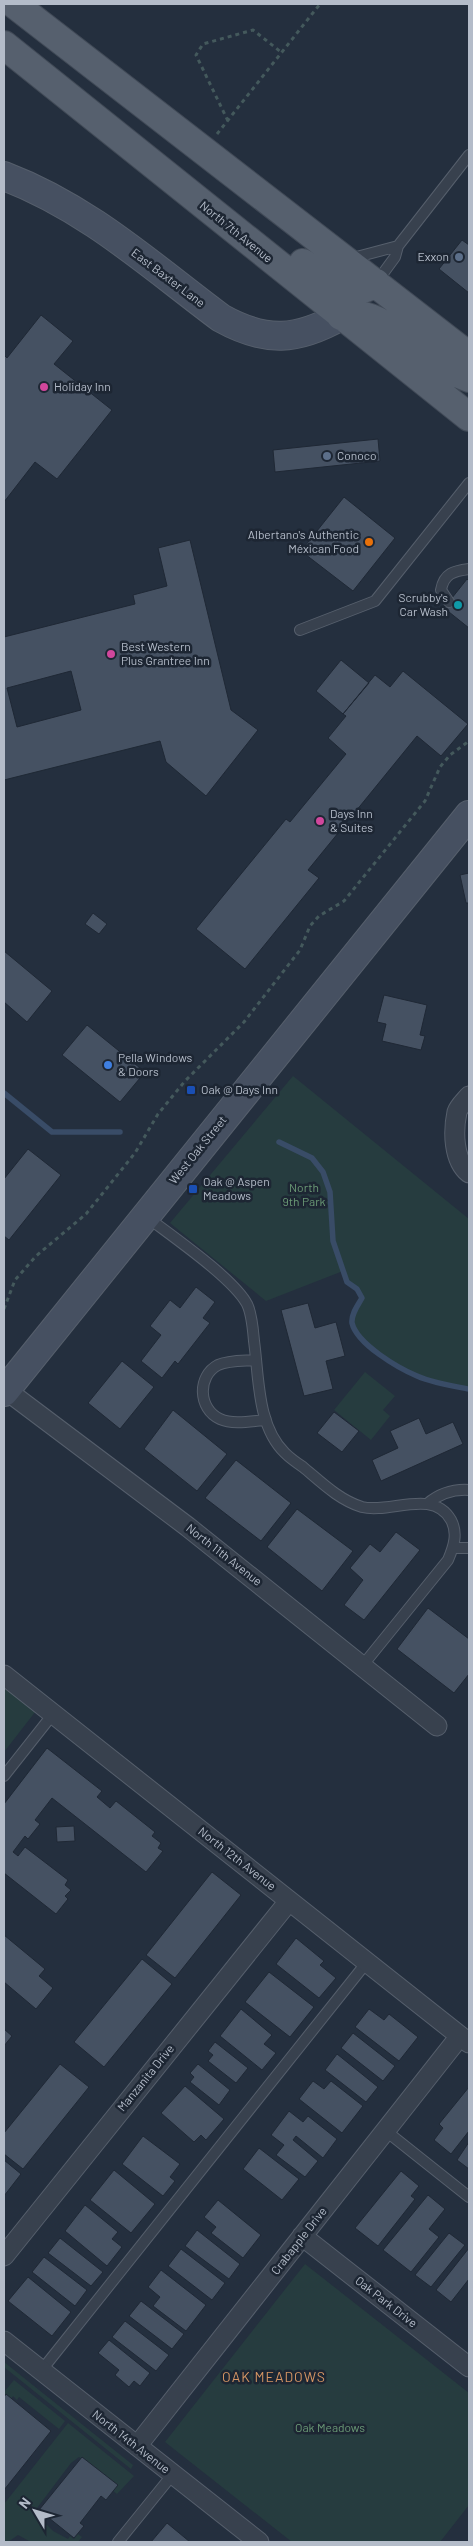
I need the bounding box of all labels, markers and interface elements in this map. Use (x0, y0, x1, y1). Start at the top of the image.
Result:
street label: North 7th Avenue (197, 198, 276, 265)
street label: East Baxter Lane (129, 245, 208, 309)
place label: Exxon (418, 249, 449, 263)
marker: Exxon (453, 251, 465, 263)
place label: Holiday Inn (54, 379, 111, 393)
marker: Holiday Inn (38, 381, 50, 393)
place label: Conoco (337, 448, 376, 462)
marker: Conoco (321, 450, 333, 462)
place label: Albertano's Authentic Méxican Food (248, 527, 359, 555)
marker: Albertano's Authentic Méxican Food (363, 536, 375, 548)
place label: Scrubby's Car Wash (398, 590, 448, 618)
marker: Scrubby's Car Wash (452, 599, 464, 611)
place label: Best Western Plus Grantree Inn (121, 639, 210, 667)
marker: Best Western Plus Grantree Inn (105, 648, 117, 660)
place label: Days Inn & Suites (330, 806, 373, 834)
marker: Days Inn & Suites (314, 815, 326, 827)
place label: Pella Windows & Doors (118, 1050, 192, 1078)
marker: Pella Windows & Doors (102, 1059, 114, 1071)
place label: Oak @ Days Inn (201, 1082, 278, 1096)
marker: Oak @ Days Inn (185, 1084, 197, 1096)
street label: West Oak Street (166, 1113, 229, 1186)
place label: Oak @ Aspen Meadows (203, 1174, 270, 1202)
park label: North 9th Park (282, 1180, 326, 1208)
marker: Oak @ Aspen Meadows (187, 1183, 199, 1195)
street label: North 11th Avenue (184, 1520, 265, 1588)
street label: North 12th Avenue (196, 1824, 279, 1893)
street label: Manzanita Drive (114, 2041, 176, 2114)
street label: Crabapple Drive (267, 2204, 329, 2277)
street label: Oak Park Drive (353, 2273, 420, 2330)
district label: OAK MEADOWS (222, 2368, 326, 2385)
street label: North 14th Avenue (90, 2407, 173, 2476)
park label: Oak Meadows (295, 2420, 365, 2434)
north arrow (10, 2486, 60, 2536)
text: N (15, 2494, 34, 2512)

